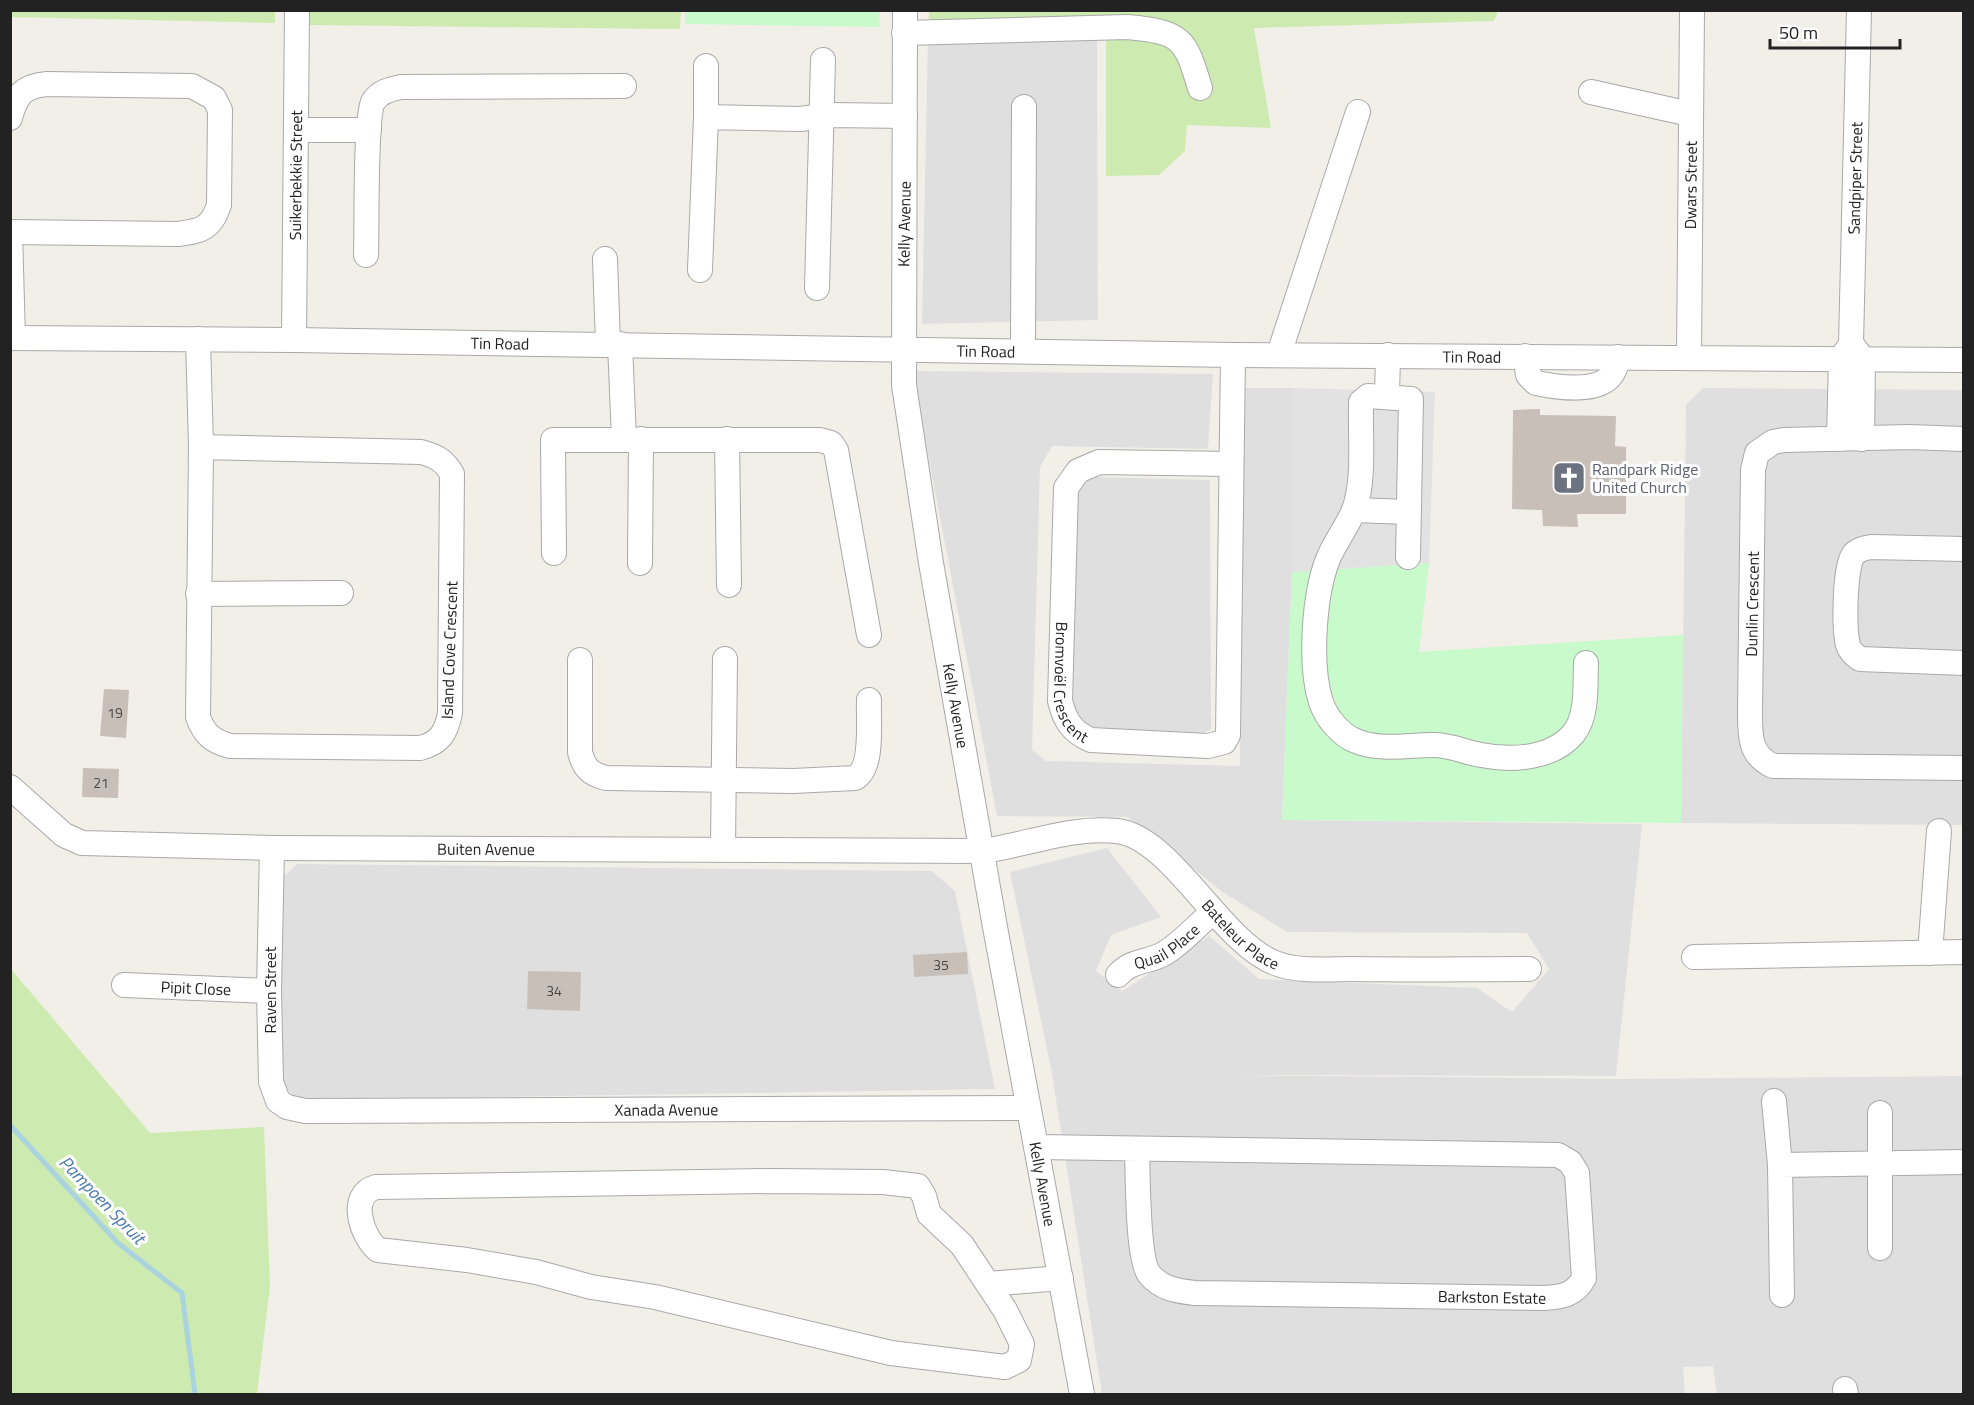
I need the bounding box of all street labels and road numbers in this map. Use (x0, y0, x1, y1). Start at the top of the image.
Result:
street label: Suikerbekkie Street (283, 109, 308, 240)
street label: Sandpiper Street (1842, 121, 1868, 235)
street label: Dwars Street (1678, 140, 1703, 229)
street label: Kelly Avenue (891, 181, 917, 267)
street label: Tin Road (470, 331, 530, 356)
street label: Tin Road (956, 339, 1015, 364)
street label: Tin Road (1442, 344, 1501, 369)
street label: Dunlin Crescent (1739, 551, 1765, 657)
street label: Island Cove Crescent (435, 580, 463, 720)
street label: Bromvoël Crescent (1048, 621, 1093, 749)
street label: Kelly Avenue (937, 661, 975, 750)
street label: Buiten Avenue (437, 837, 535, 861)
street label: Bateleur Place (1196, 894, 1283, 975)
street label: Quail Place (1131, 918, 1205, 975)
street label: Raven Street (258, 946, 282, 1033)
street label: Pipit Close (160, 975, 232, 1001)
street label: Xanada Avenue (615, 1097, 718, 1122)
street label: Kelly Avenue (1023, 1140, 1063, 1228)
street label: Barkston Estate (1438, 1284, 1546, 1310)

